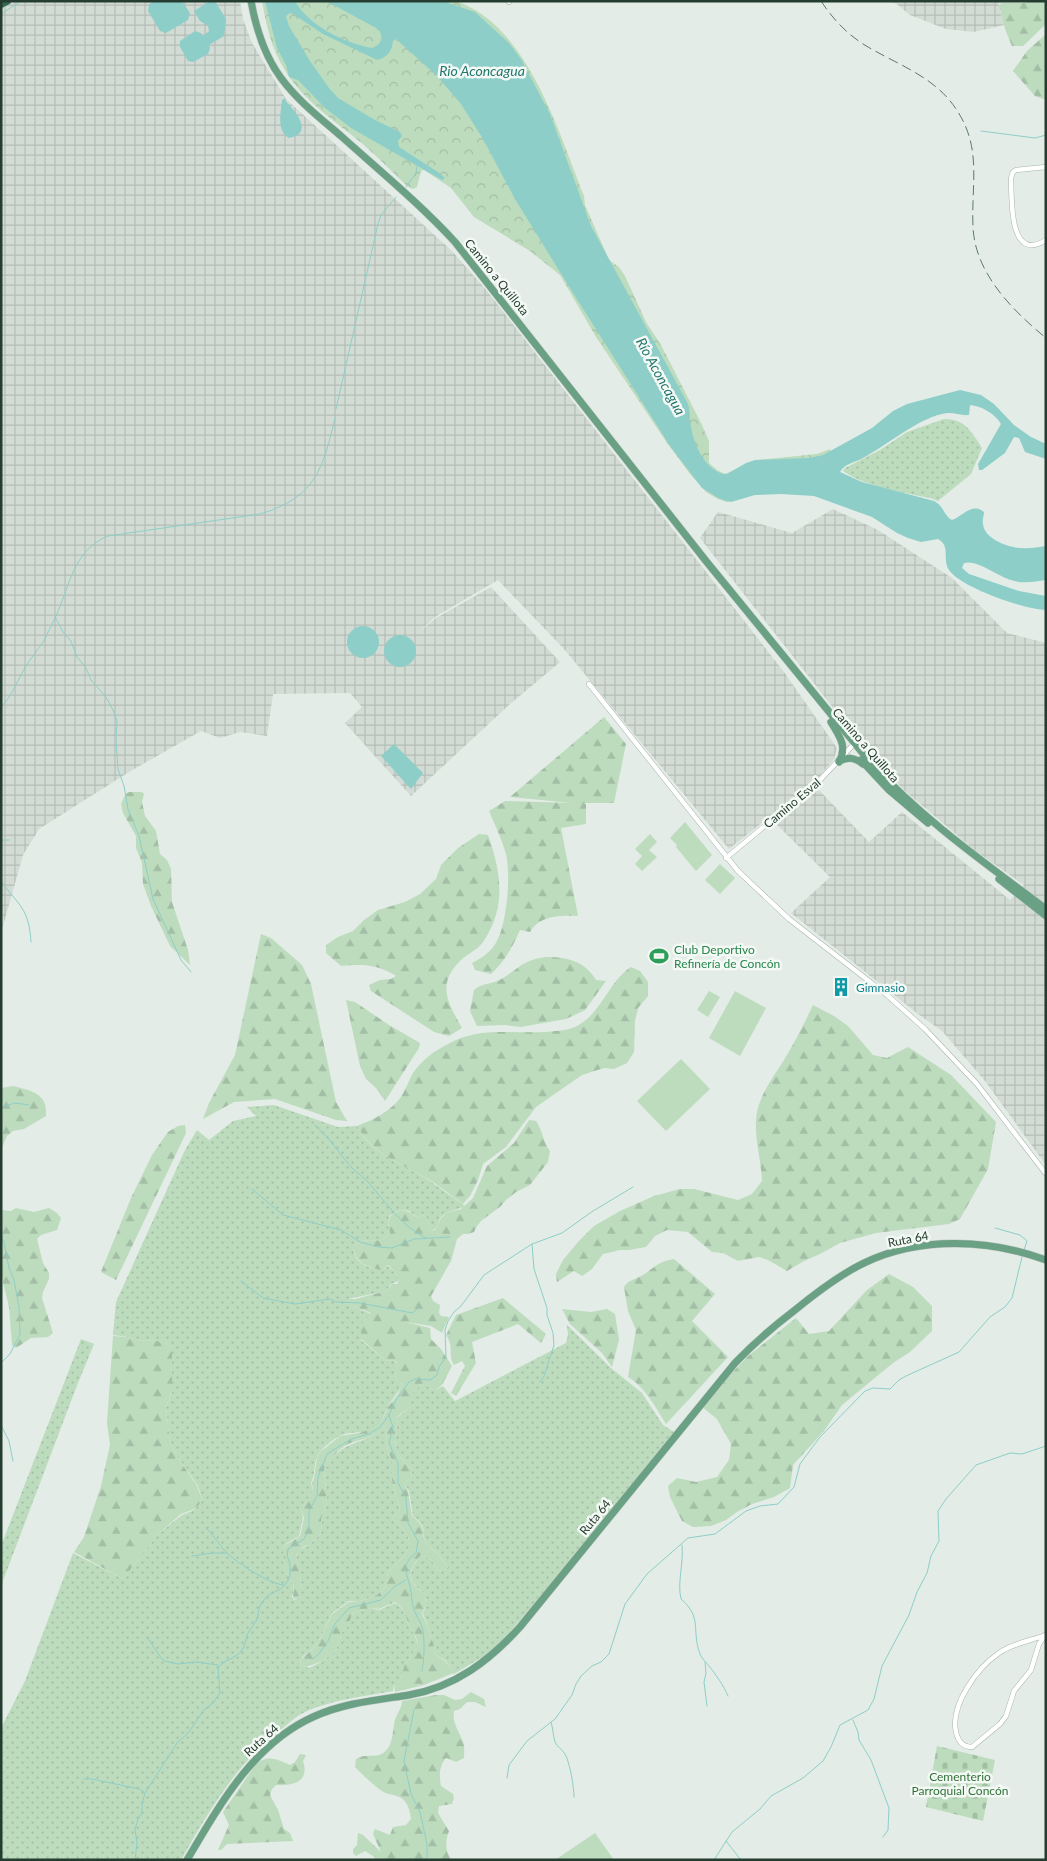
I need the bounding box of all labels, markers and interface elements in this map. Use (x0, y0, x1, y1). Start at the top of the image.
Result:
water label: Rio Aconcagua (439, 62, 525, 79)
street label: Camino a Quillota (462, 236, 532, 318)
water label: Río Aconcagua (633, 334, 689, 418)
street label: Camino a Quillota (829, 705, 903, 785)
street label: Camino Esval (760, 775, 824, 831)
place label: Club Deportivo Refinería de Concón (674, 942, 780, 971)
sports icon: Club Deportivo Refinería de Concón (648, 945, 670, 967)
building icon: Gimnasio (830, 976, 852, 998)
place label: Gimnasio (856, 980, 905, 995)
street label: Ruta 64 (886, 1228, 930, 1250)
street label: Ruta 64 (576, 1496, 614, 1538)
street label: Ruta 64 (241, 1721, 281, 1759)
park label: Cementerio Parroquial Concón (912, 1769, 1008, 1798)

